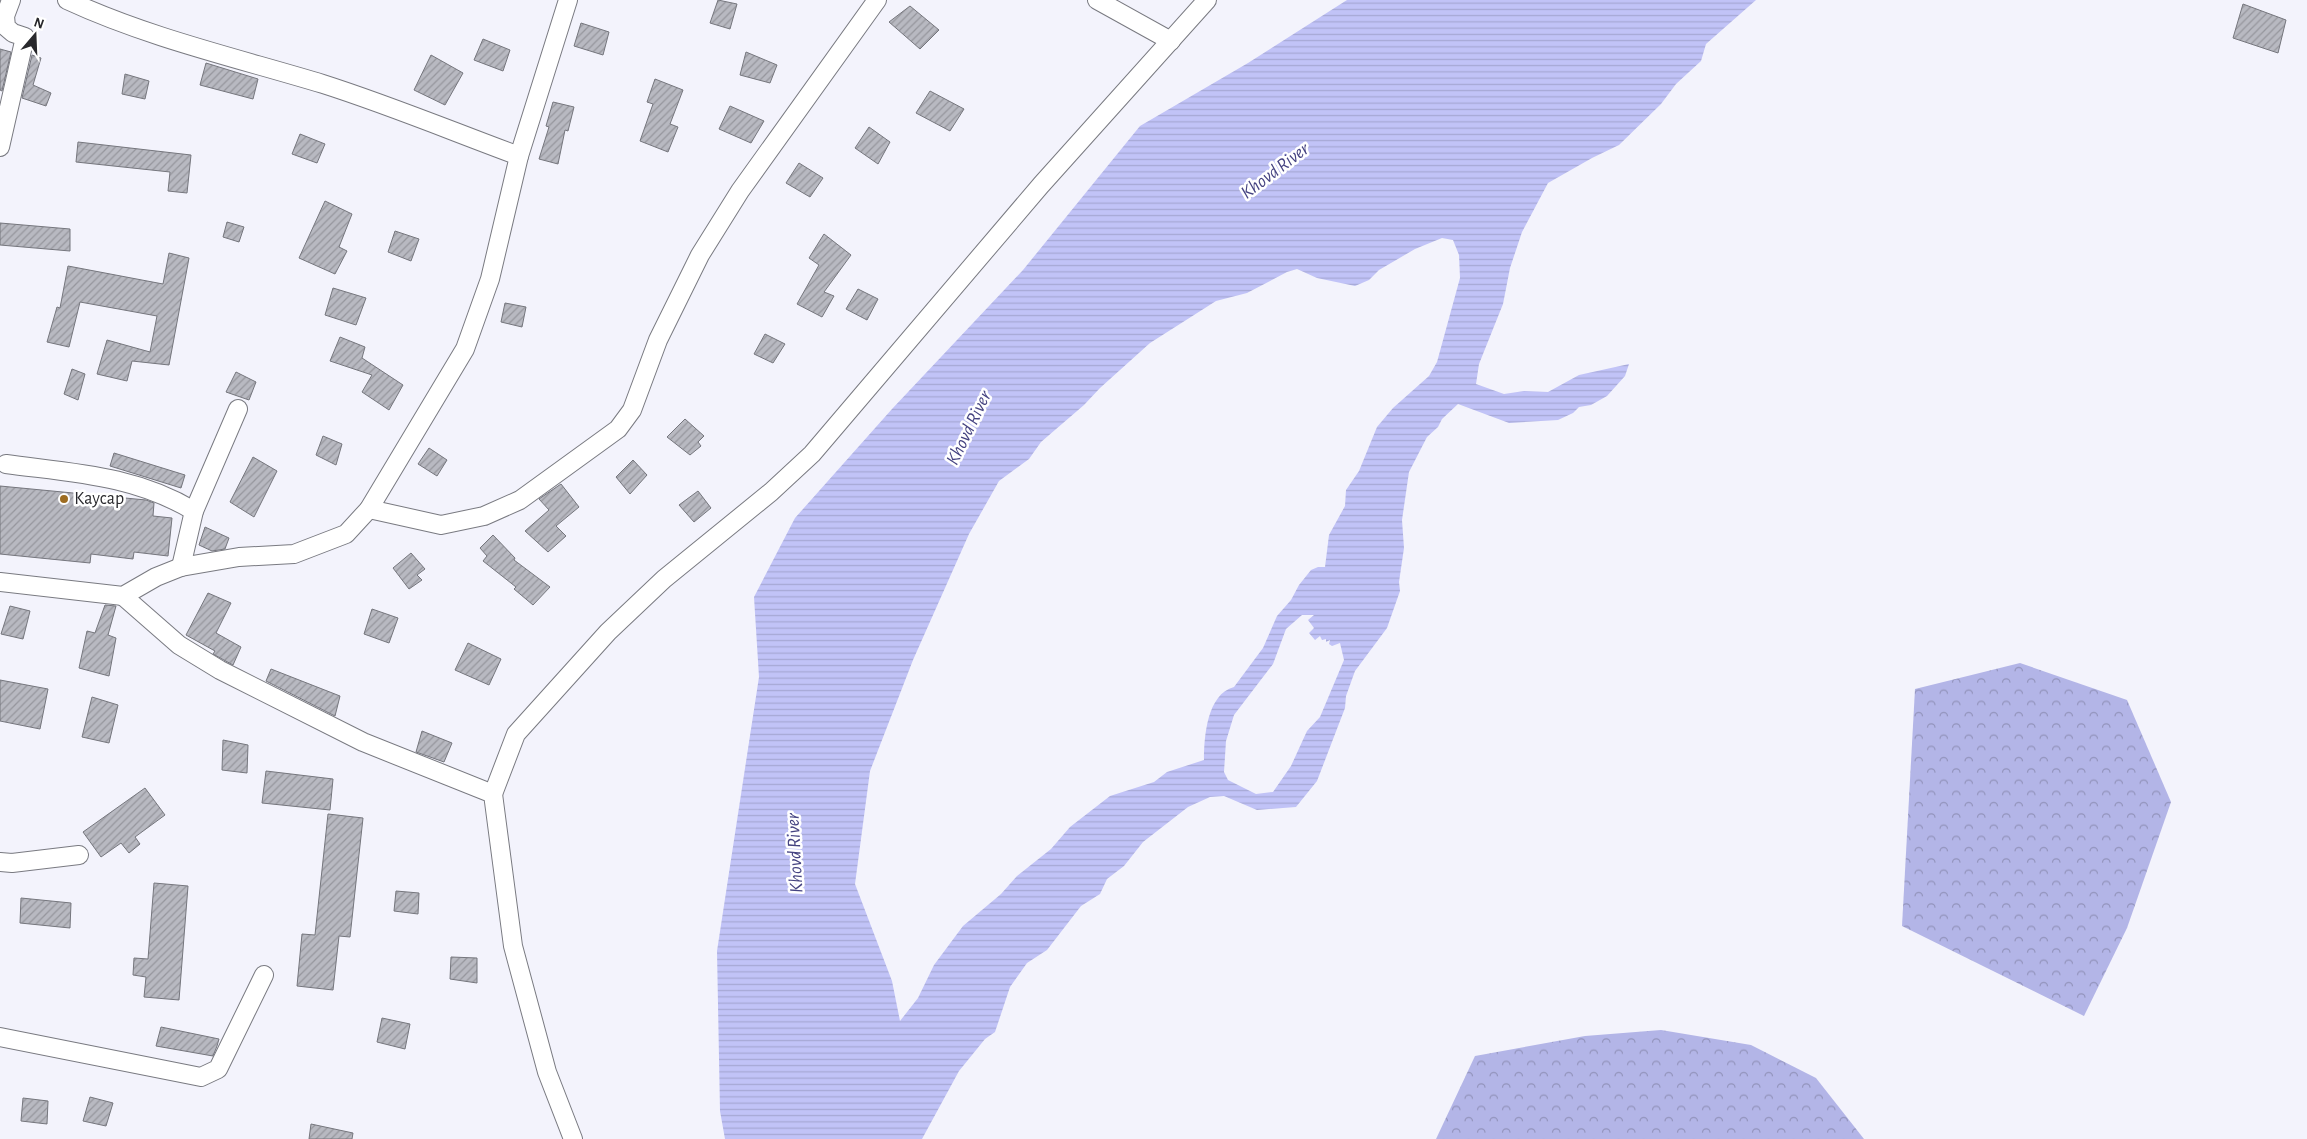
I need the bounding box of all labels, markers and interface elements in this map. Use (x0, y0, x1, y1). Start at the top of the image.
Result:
north arrow (10, 10, 60, 60)
text: N (32, 15, 46, 32)
water label: Khovd River (1237, 139, 1313, 203)
water label: Khovd River (943, 387, 995, 468)
place label: Каусар (74, 490, 124, 508)
marker: Каусар (58, 493, 70, 505)
water label: Khovd River (783, 812, 807, 893)

